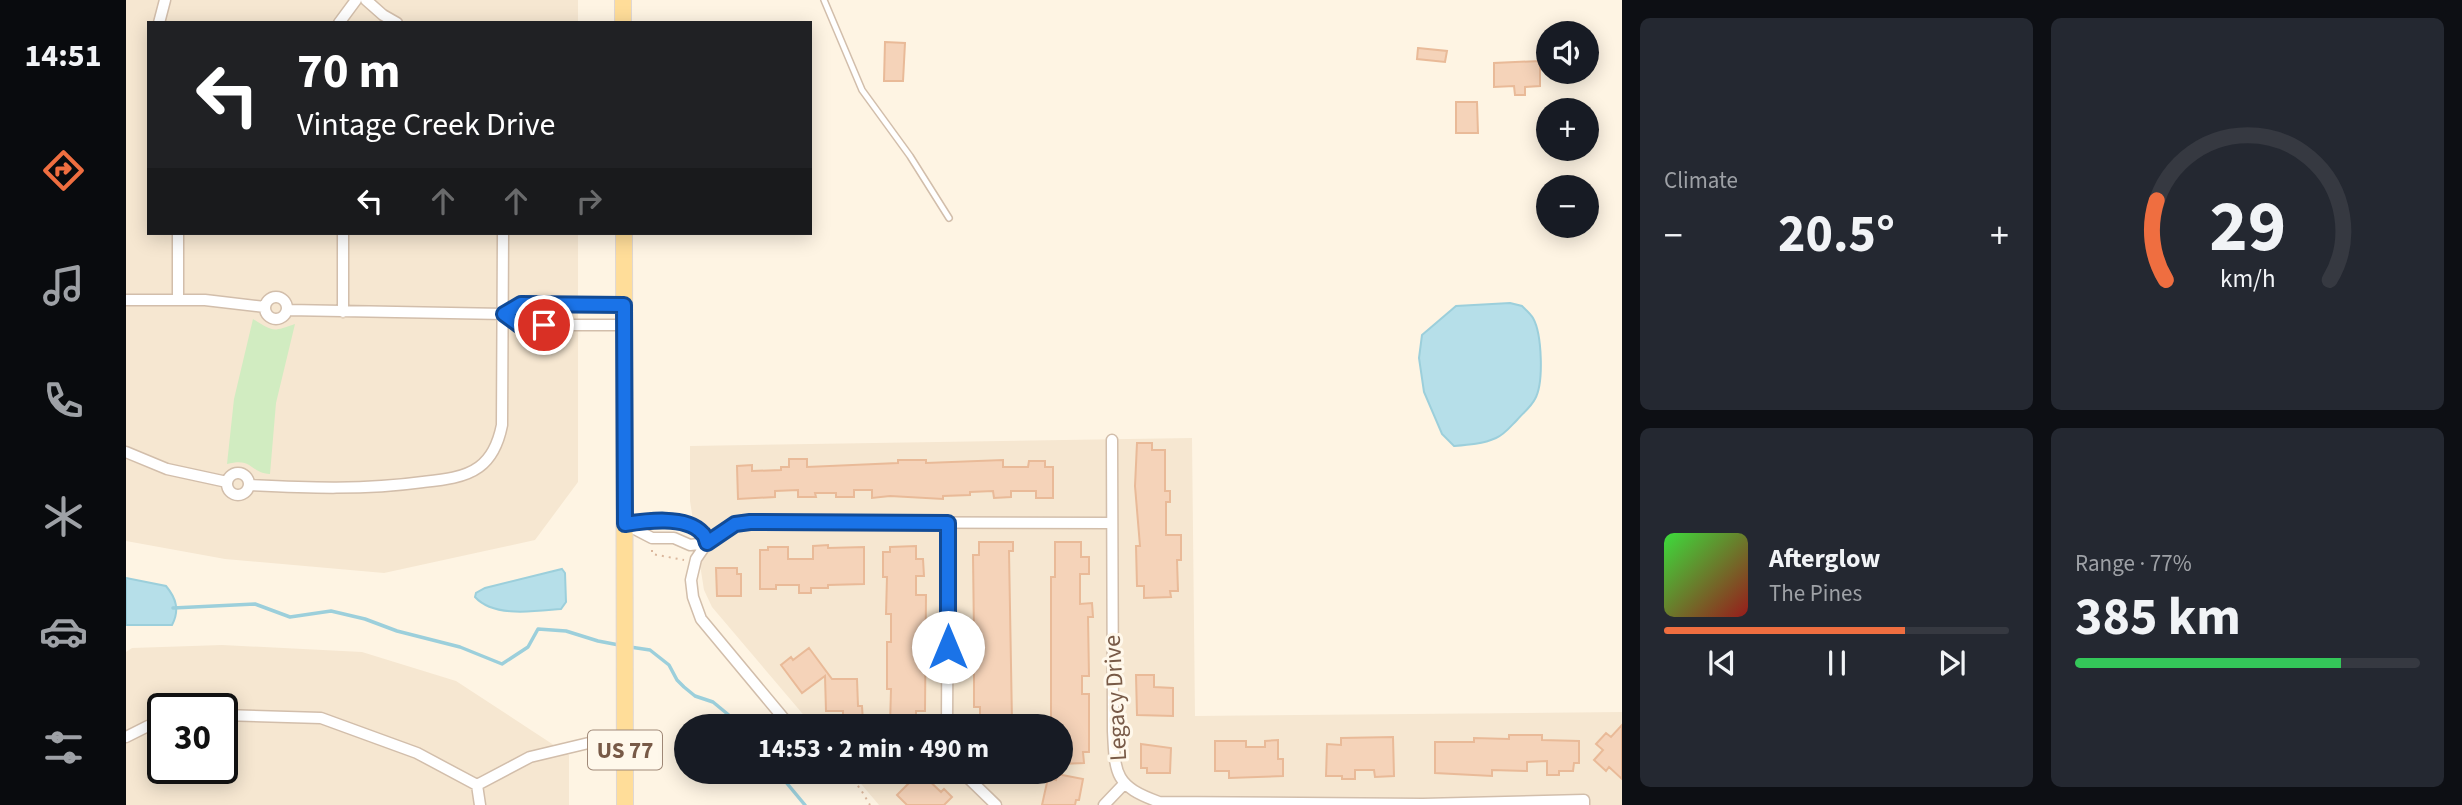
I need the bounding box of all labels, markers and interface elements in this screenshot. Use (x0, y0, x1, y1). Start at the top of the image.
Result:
map controls (1536, 21, 1599, 238)
button: sound (1536, 21, 1599, 84)
text: 14:51 (24, 33, 102, 79)
text: 70 m (297, 37, 401, 107)
icon: left (182, 49, 273, 140)
button: + (1536, 98, 1599, 161)
text: Vintage Creek Drive (297, 102, 555, 148)
icon: directions (39, 146, 88, 195)
text: Climate (1664, 164, 1738, 197)
button: − (1536, 175, 1599, 238)
text: 29 (2209, 175, 2286, 279)
icon: left (351, 182, 389, 220)
icon: ahead (424, 182, 462, 220)
icon: ahead (497, 182, 535, 220)
icon: right (570, 182, 608, 220)
text: 20.5° (1778, 198, 1895, 272)
text: − (1664, 209, 1683, 263)
text: + (1990, 209, 2009, 263)
icon: music (39, 261, 88, 310)
text: km/h (2220, 261, 2275, 297)
pin (514, 295, 574, 355)
icon: arrive (525, 306, 563, 344)
icon: phone (39, 376, 88, 425)
icon: climate (39, 492, 88, 541)
text: Afterglow (1769, 540, 1880, 577)
text: Range · 77% (2075, 547, 2192, 580)
text: The Pines (1769, 577, 1862, 610)
text: 385 km (2075, 581, 2241, 655)
icon: car (39, 607, 88, 656)
position arrow (911, 610, 985, 684)
street label: Legacy Drive (1095, 634, 1136, 762)
icon: previous (1703, 644, 1741, 682)
icon: pause (1818, 644, 1856, 682)
icon: next (1933, 644, 1971, 682)
speed limit sign: 30 (147, 693, 238, 784)
icon: filters (39, 723, 88, 772)
road number: US 77 (588, 730, 662, 770)
text: 14:53 · 2 min · 490 m (758, 730, 989, 767)

